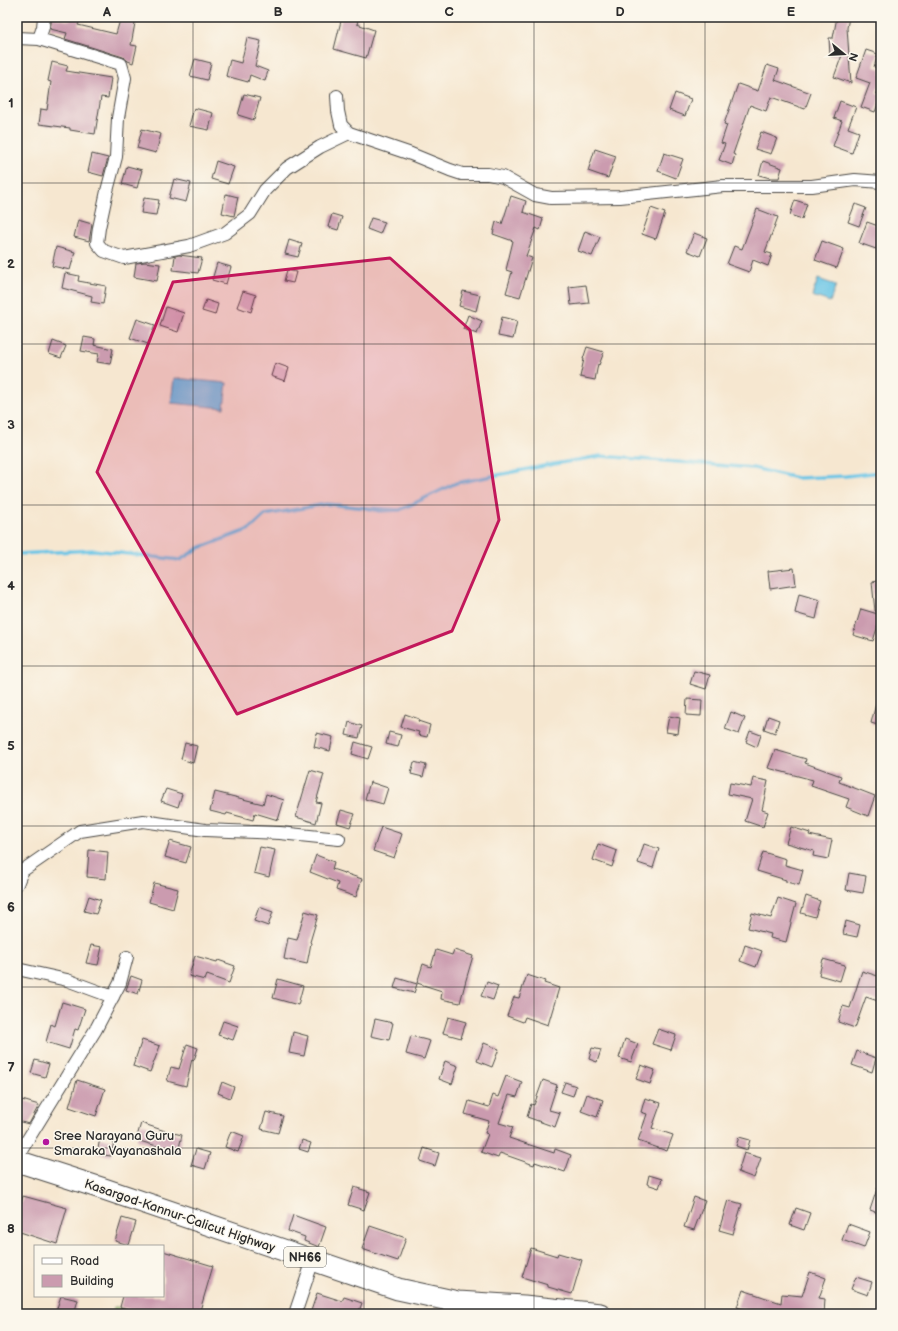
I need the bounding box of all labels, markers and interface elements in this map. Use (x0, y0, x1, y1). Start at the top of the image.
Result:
text: A (102, 4, 111, 20)
text: B (273, 4, 283, 20)
text: C (444, 4, 454, 20)
text: D (615, 4, 625, 20)
text: E (787, 4, 796, 20)
north arrow (824, 34, 864, 74)
text: N (846, 51, 860, 63)
text: 1 (8, 95, 14, 111)
text: 2 (7, 256, 15, 272)
text: 3 (7, 417, 15, 433)
text: 4 (7, 578, 15, 594)
text: 5 (7, 738, 15, 754)
text: 6 (7, 899, 15, 915)
text: 7 (7, 1060, 15, 1076)
place label: Sree Narayana Guru Smaraka Vayanashala (54, 1128, 182, 1159)
marker: Sree Narayana Guru Smaraka Vayanashala (41, 1137, 51, 1147)
street label: Kasargod-Kannur-Calicut Highway (82, 1176, 277, 1256)
text: 8 (7, 1221, 15, 1237)
legend (34, 1245, 164, 1297)
road number: NH66 (284, 1247, 326, 1267)
text: Road (70, 1254, 99, 1269)
text: Building (70, 1274, 114, 1289)

